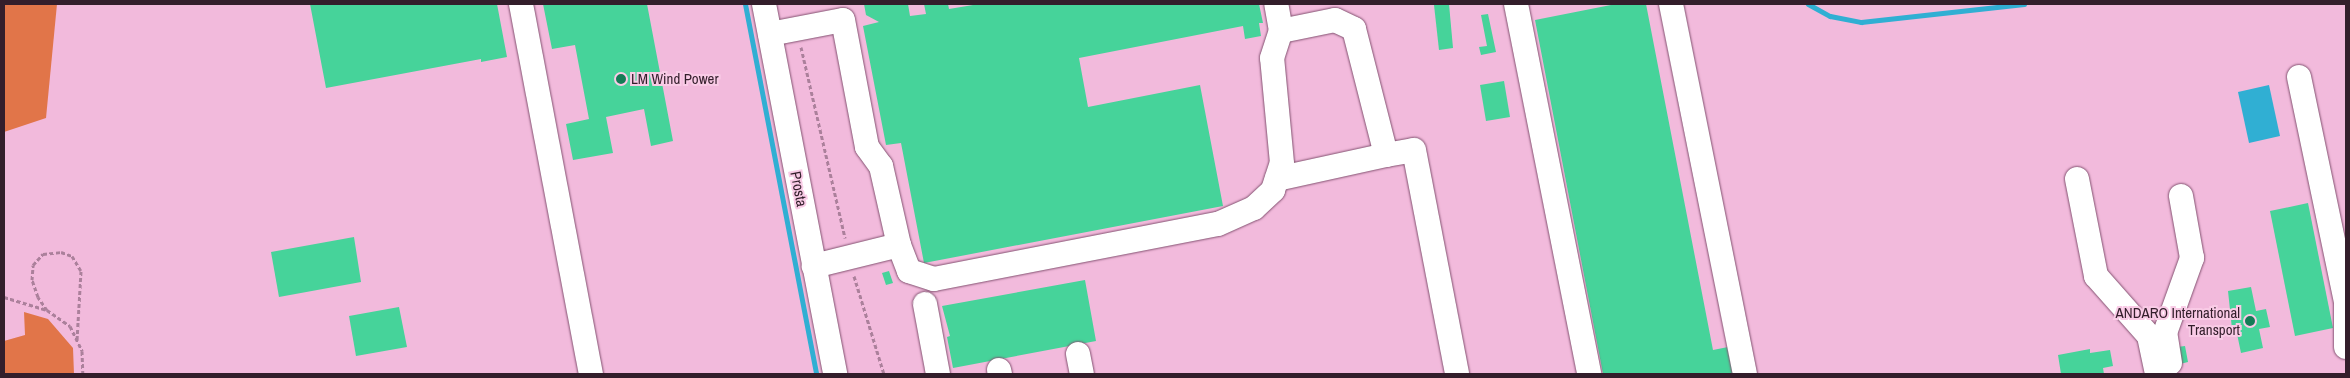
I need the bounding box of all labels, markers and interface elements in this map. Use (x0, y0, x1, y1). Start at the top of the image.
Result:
place label: LM Wind Power (631, 70, 718, 88)
marker: LM Wind Power (615, 73, 627, 85)
street label: Prosta (787, 170, 811, 208)
place label: ANDARO International Transport (2116, 303, 2240, 338)
marker: ANDARO International Transport (2244, 315, 2256, 327)

